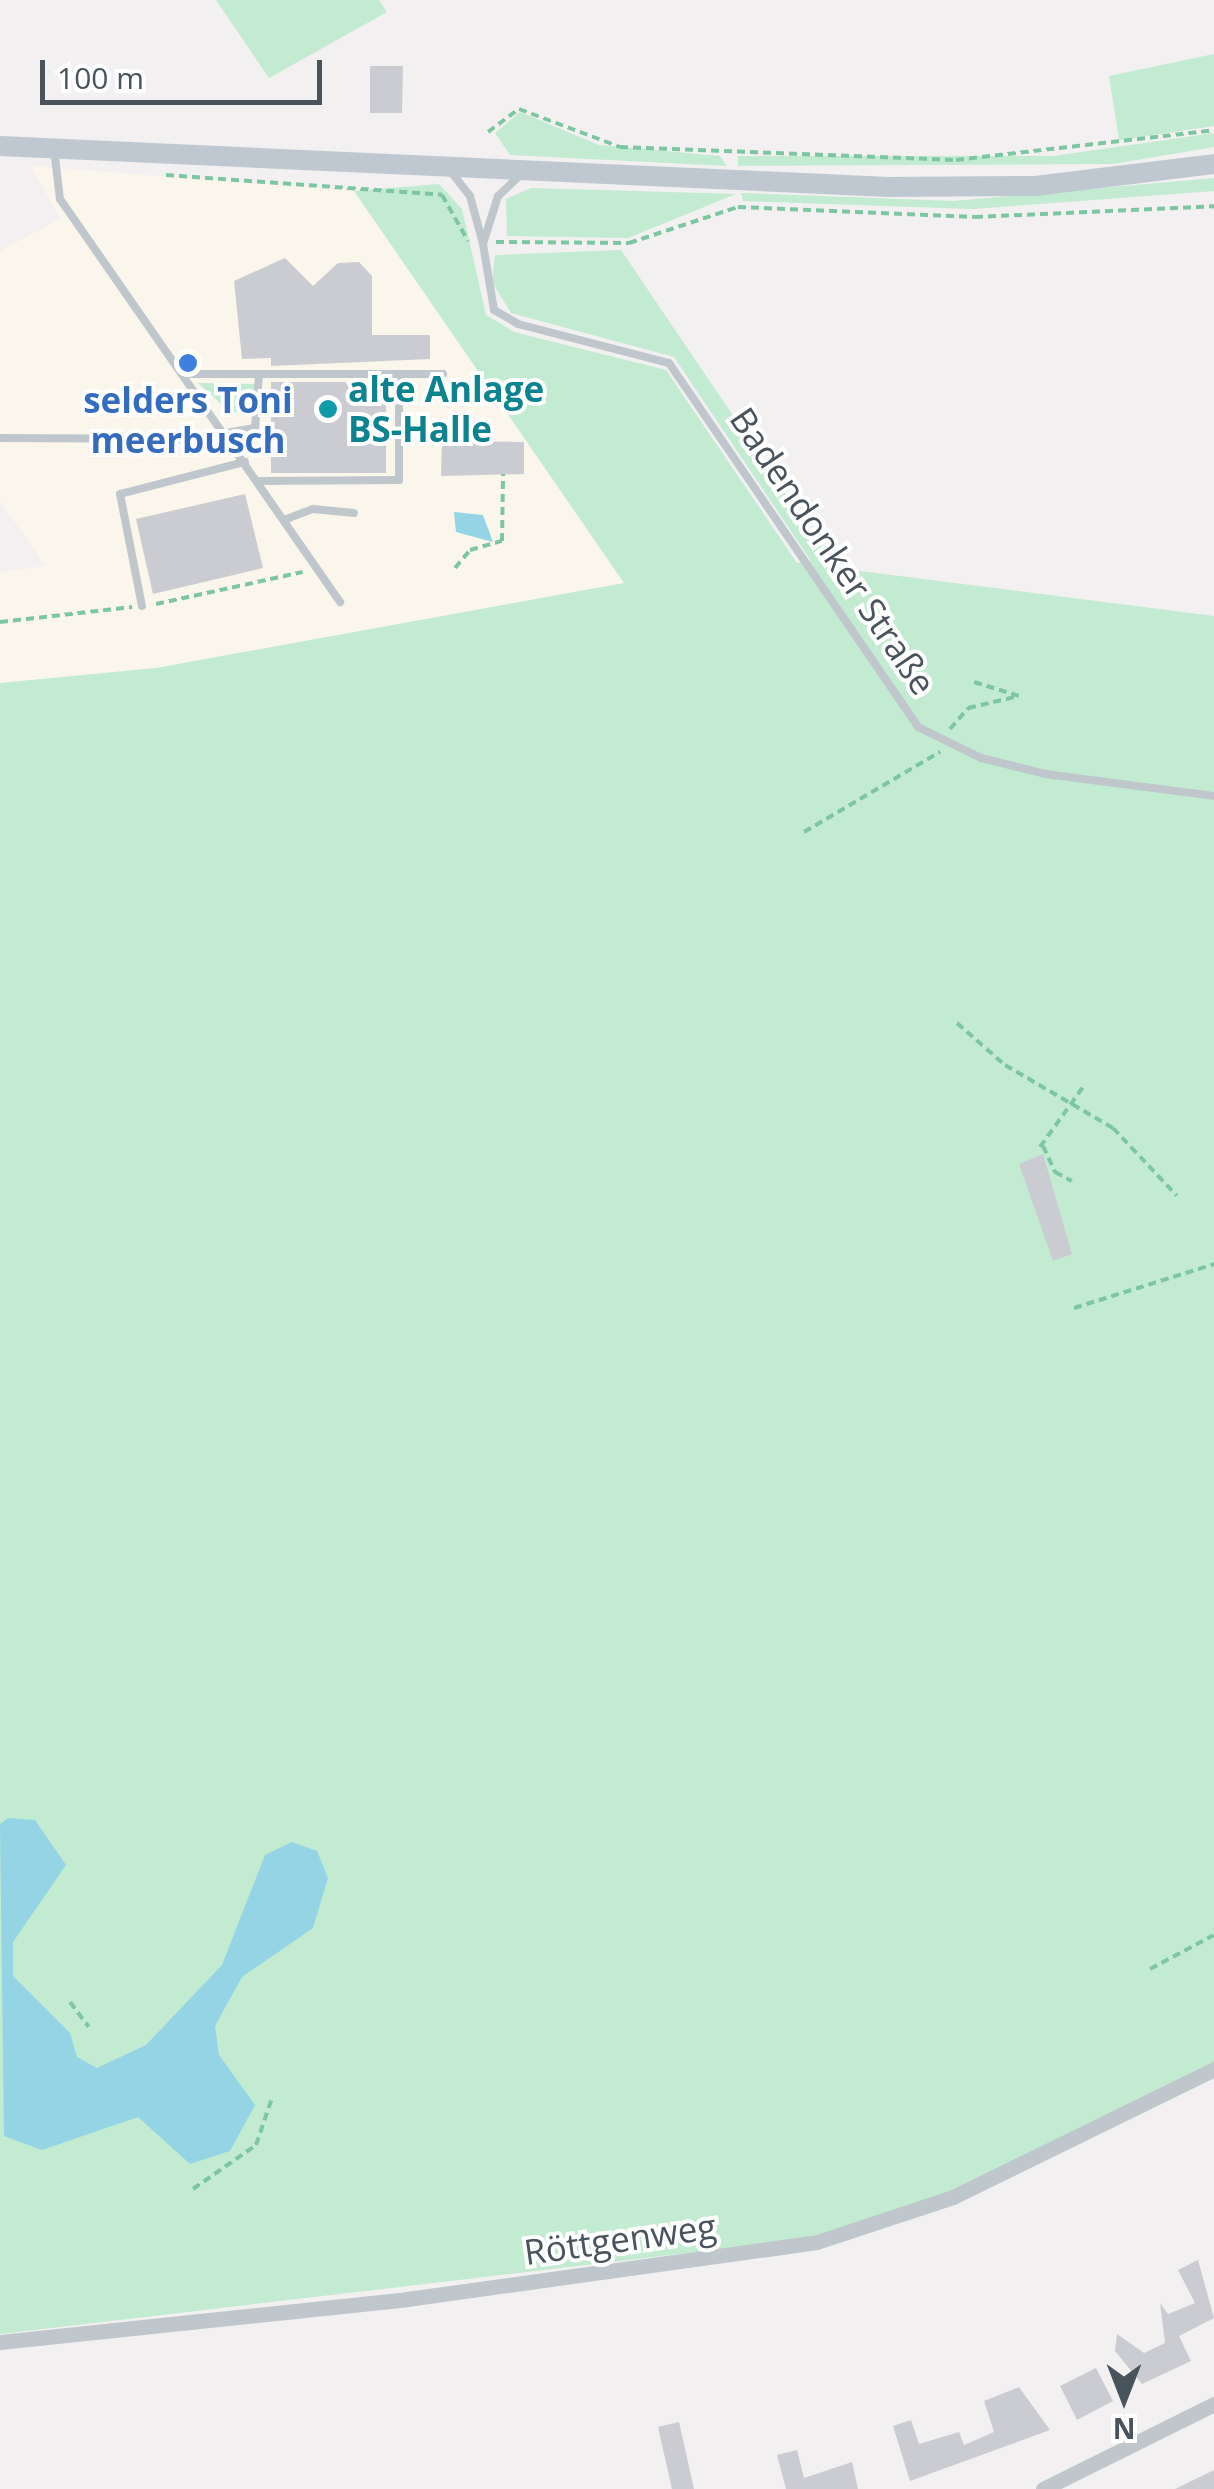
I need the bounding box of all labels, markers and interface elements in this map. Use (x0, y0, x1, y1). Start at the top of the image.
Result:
scale bar (45, 40, 328, 102)
text: 100 m (57, 57, 144, 98)
marker: selders Toni meerbusch (177, 352, 199, 374)
place label: alte Anlage BS-Halle (348, 368, 544, 450)
place label: selders Toni meerbusch (83, 379, 293, 461)
marker: alte Anlage BS-Halle (317, 398, 339, 420)
street label: Badendonker Straße (721, 400, 945, 702)
street label: Röttgenweg (521, 2205, 719, 2273)
north arrow (1074, 2349, 1174, 2449)
text: N (1113, 2410, 1135, 2448)

